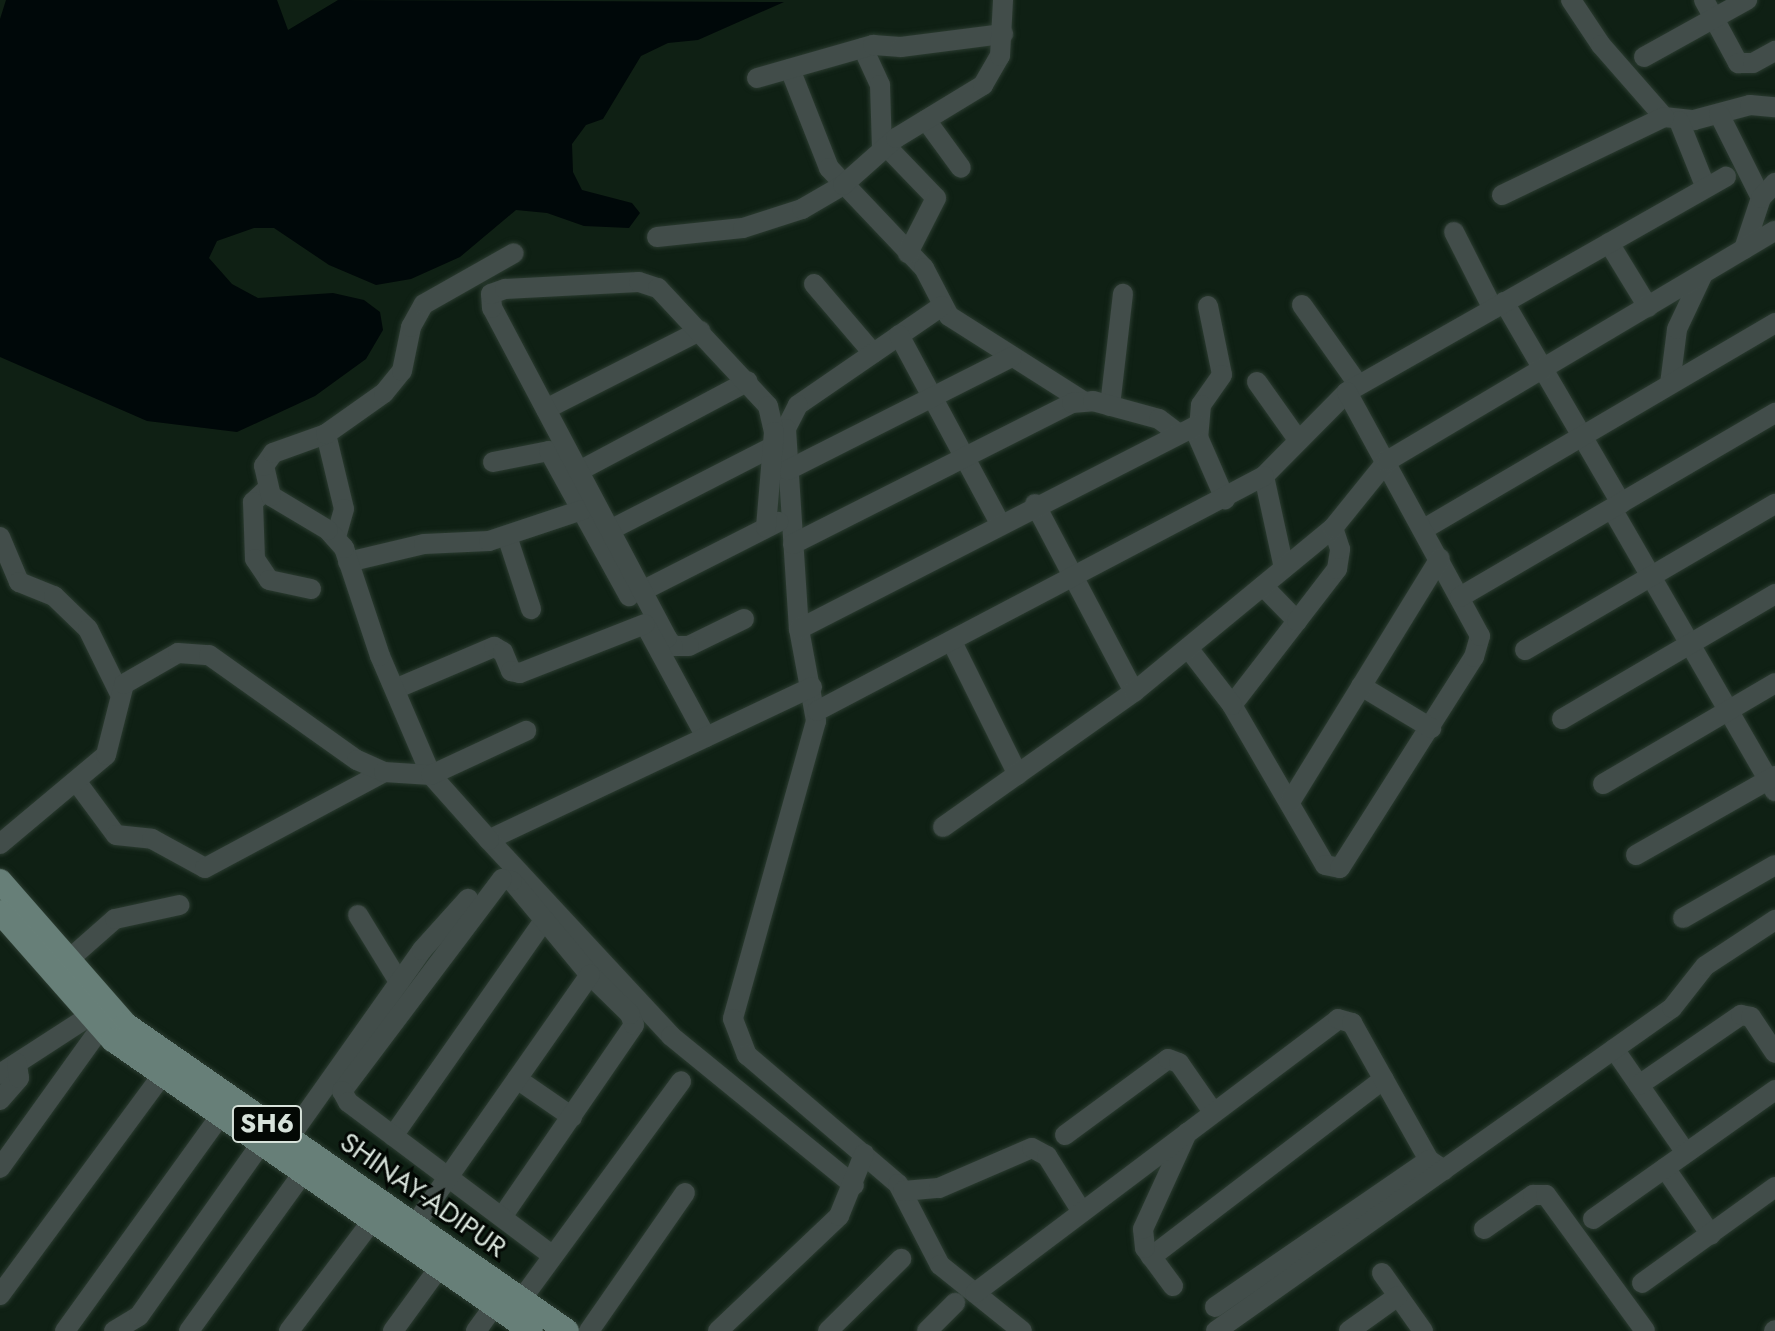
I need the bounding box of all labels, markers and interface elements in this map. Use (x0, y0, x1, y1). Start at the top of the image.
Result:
road number: SH6 (231, 1102, 303, 1146)
street label: SHINAY-ADIPUR (334, 1125, 512, 1265)

